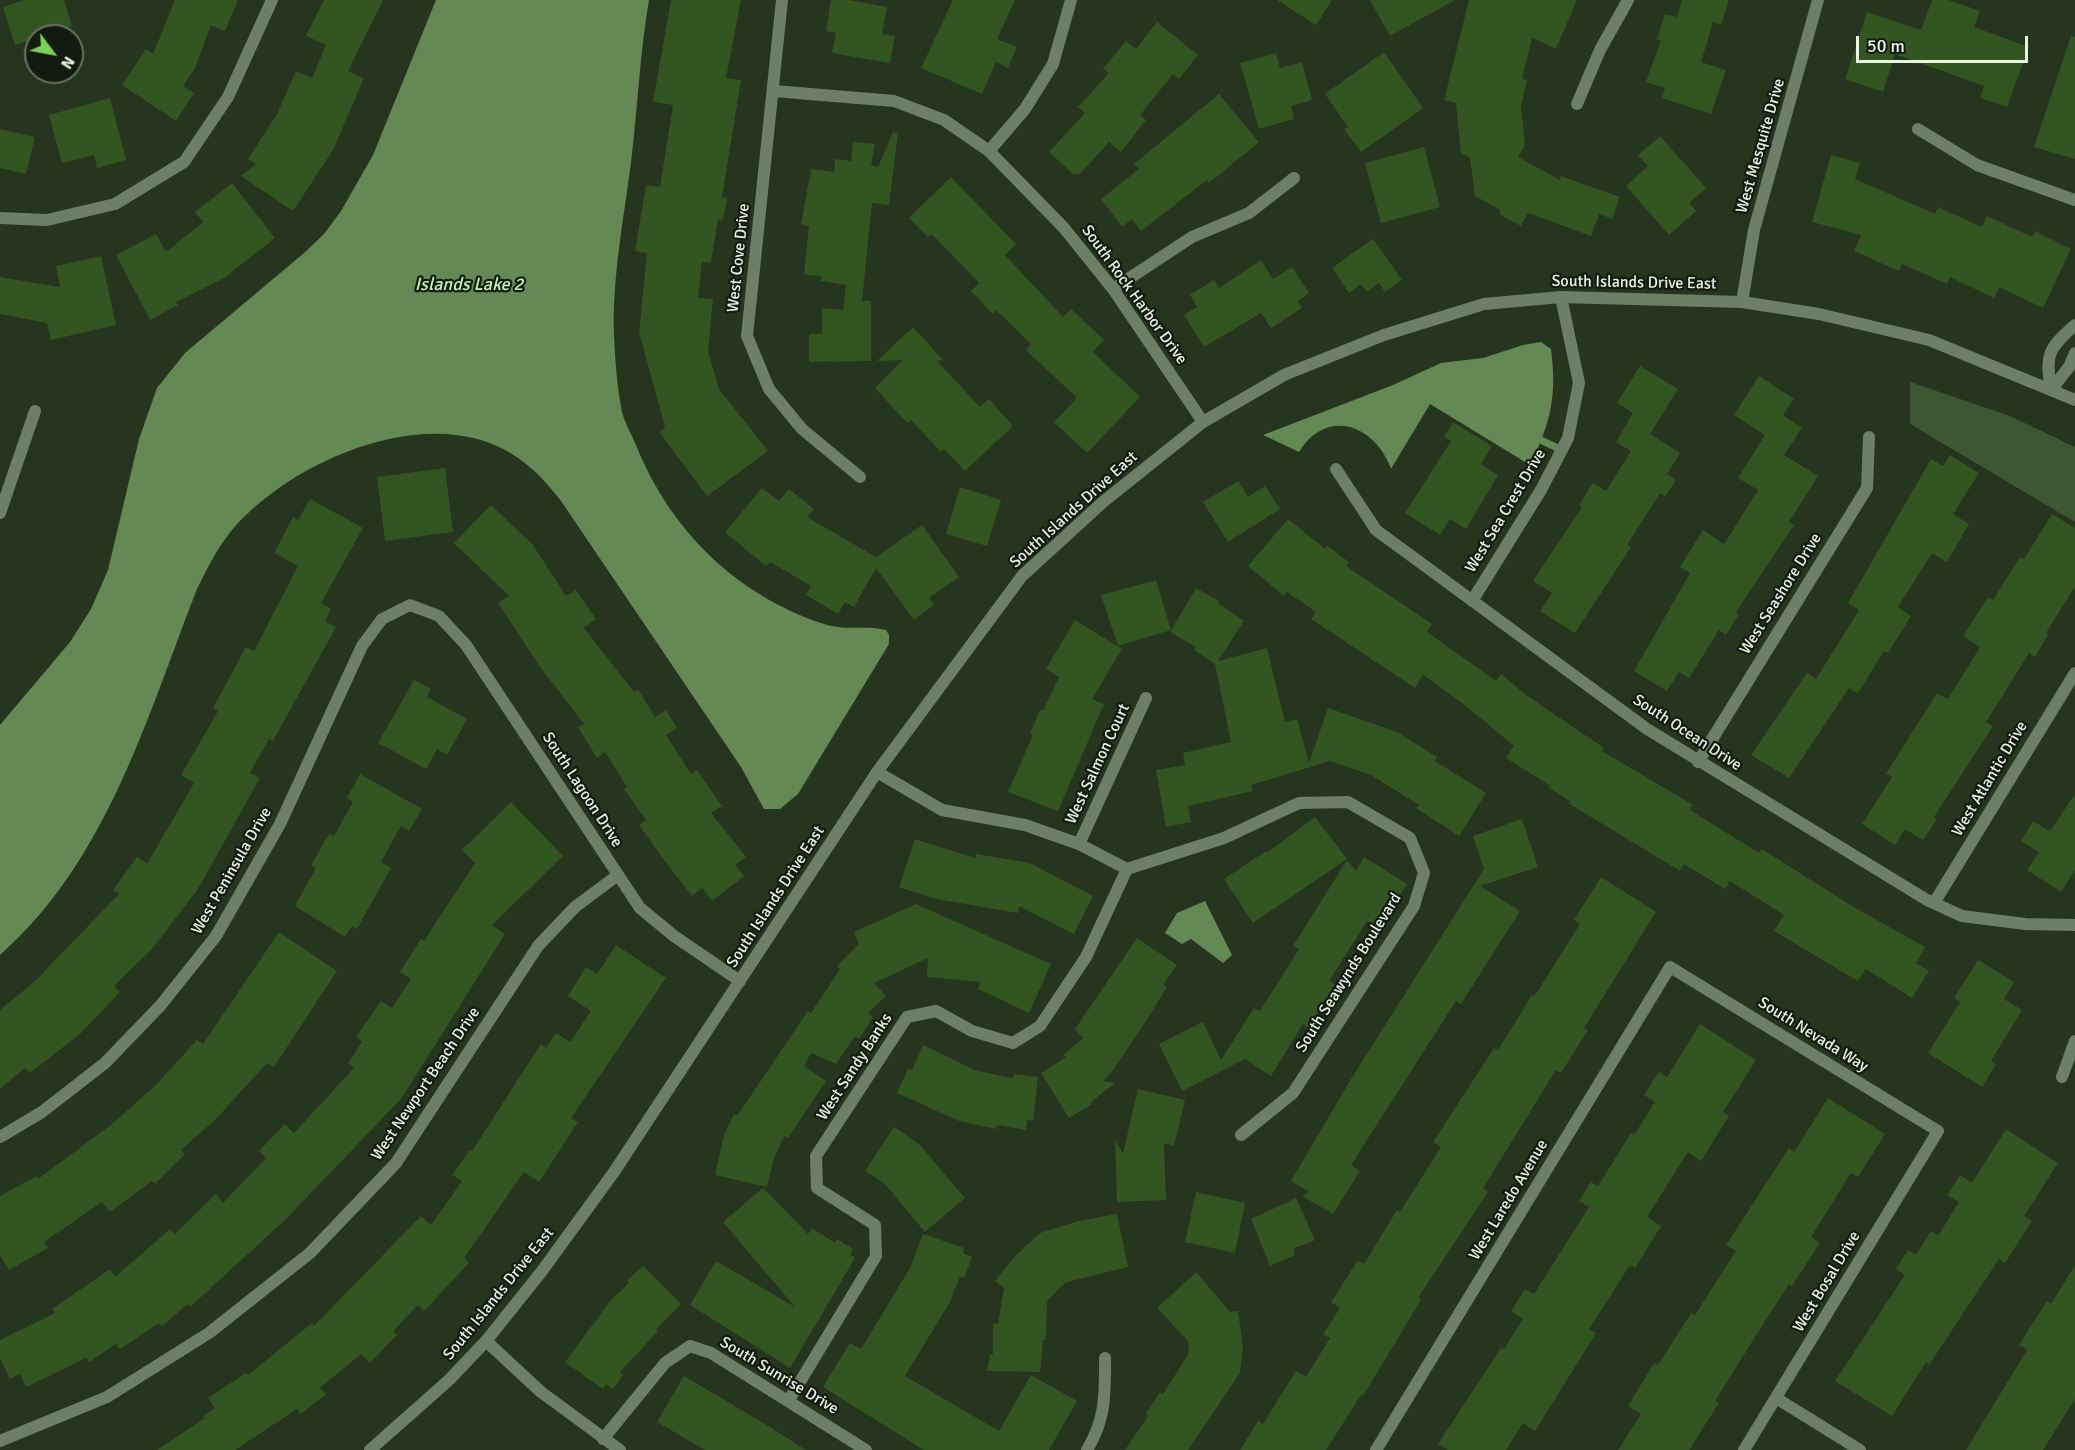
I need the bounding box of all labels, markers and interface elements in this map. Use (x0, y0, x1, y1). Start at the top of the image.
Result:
north arrow (24, 24, 84, 84)
scale bar (1859, 24, 2032, 62)
text: 50 m (1867, 35, 1905, 57)
text: N (56, 52, 79, 72)
street label: West Mesquite Drive (1733, 76, 1789, 216)
street label: West Cove Drive (724, 203, 754, 313)
street label: South Rock Harbor Drive (1077, 222, 1191, 368)
street label: South Islands Drive East (1551, 272, 1717, 294)
water label: Islands Lake 2 (415, 274, 523, 296)
street label: West Sea Crest Drive (1462, 446, 1550, 576)
street label: South Islands Drive East (1006, 448, 1142, 572)
street label: West Seashore Drive (1736, 530, 1826, 658)
street label: South Ocean Drive (1629, 691, 1745, 775)
street label: West Salmon Court (1062, 701, 1134, 827)
street label: West Atlantic Drive (1948, 718, 2032, 840)
street label: South Lagoon Drive (538, 729, 626, 851)
street label: West Peninsula Drive (188, 804, 276, 938)
street label: South Islands Drive East (723, 823, 829, 971)
street label: South Seawynds Boulevard (1292, 890, 1406, 1056)
street label: South Nevada Way (1754, 993, 1872, 1077)
street label: West Newport Beach Drive (367, 1004, 485, 1164)
street label: West Sandy Banks (813, 1010, 897, 1124)
street label: West Laredo Avenue (1465, 1136, 1553, 1264)
street label: South Islands Drive East (440, 1224, 558, 1364)
street label: West Bosal Drive (1789, 1228, 1865, 1336)
street label: South Sunrise Drive (716, 1333, 842, 1419)

